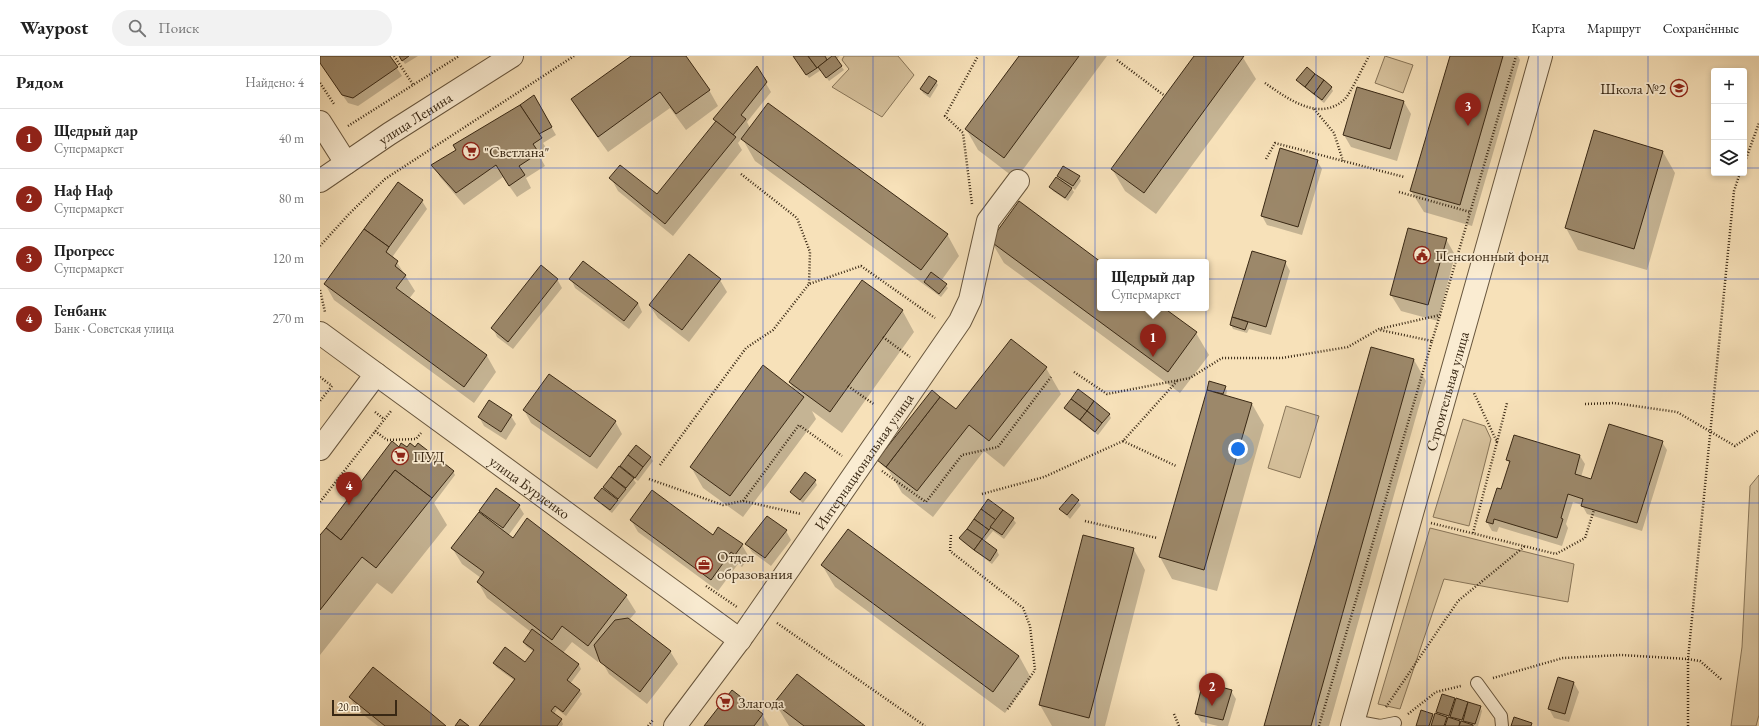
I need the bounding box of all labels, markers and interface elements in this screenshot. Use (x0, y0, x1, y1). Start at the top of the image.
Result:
search box (112, 10, 392, 46)
text: Waypost (20, 15, 88, 40)
icon: search (126, 17, 148, 39)
text: Поиск (158, 18, 199, 37)
text: Карта (1532, 19, 1565, 37)
text: Маршрут (1587, 19, 1641, 37)
text: Сохранённые (1663, 19, 1739, 37)
map controls (1711, 68, 1747, 176)
button: + (1711, 68, 1747, 104)
text: Рядом (16, 71, 64, 93)
text: Найдено: 4 (245, 74, 304, 91)
school or university icon: Школа №2 (1669, 78, 1689, 98)
place label: Школа №2 (1600, 79, 1667, 98)
street label: улица Ленина (374, 87, 455, 148)
pin: 3 (1455, 93, 1481, 126)
button: − (1711, 104, 1747, 140)
text: Щедрый дар (54, 121, 138, 140)
text: 1 (26, 130, 32, 147)
text: 40 m (279, 130, 304, 147)
text: Супермаркет (54, 140, 124, 157)
button: layers (1711, 140, 1747, 176)
supermarket icon: "Светлана" (461, 141, 481, 161)
place label: "Светлана" (484, 142, 550, 161)
text: Наф Наф (54, 181, 113, 200)
text: 2 (26, 190, 32, 207)
text: 80 m (279, 190, 304, 207)
text: Супермаркет (54, 200, 124, 217)
text: Прогресс (54, 241, 114, 260)
public building icon: Пенсионный фонд (1412, 245, 1432, 265)
place label: Пенсионный фонд (1435, 246, 1549, 265)
text: 3 (26, 250, 32, 267)
text: 120 m (273, 250, 304, 267)
popup (1097, 259, 1209, 311)
text: Супермаркет (54, 260, 124, 277)
text: Щедрый дар (1111, 267, 1195, 286)
text: Супермаркет (1111, 286, 1181, 303)
text: Генбанк (54, 301, 107, 320)
text: 4 (26, 310, 32, 327)
text: 270 m (273, 310, 304, 327)
text: Банк · Советская улица (54, 320, 174, 337)
pin: 1 (1140, 324, 1166, 357)
street label: Строительная улица (1421, 329, 1472, 453)
street label: Интернациональная улица (809, 389, 917, 533)
your location (1228, 439, 1248, 459)
supermarket icon: ПУД (390, 446, 410, 466)
place label: ПУД (413, 447, 445, 466)
street label: улица Бурденко (486, 451, 574, 523)
pin: 4 (336, 472, 362, 505)
place label: Отдел образования (717, 547, 793, 583)
office icon: Отдел образования (694, 555, 714, 575)
pin: 2 (1199, 673, 1225, 706)
supermarket icon: Злагода (715, 692, 735, 712)
place label: Злагода (738, 693, 784, 712)
scale bar (332, 698, 397, 717)
text: 20 m (338, 700, 359, 714)

